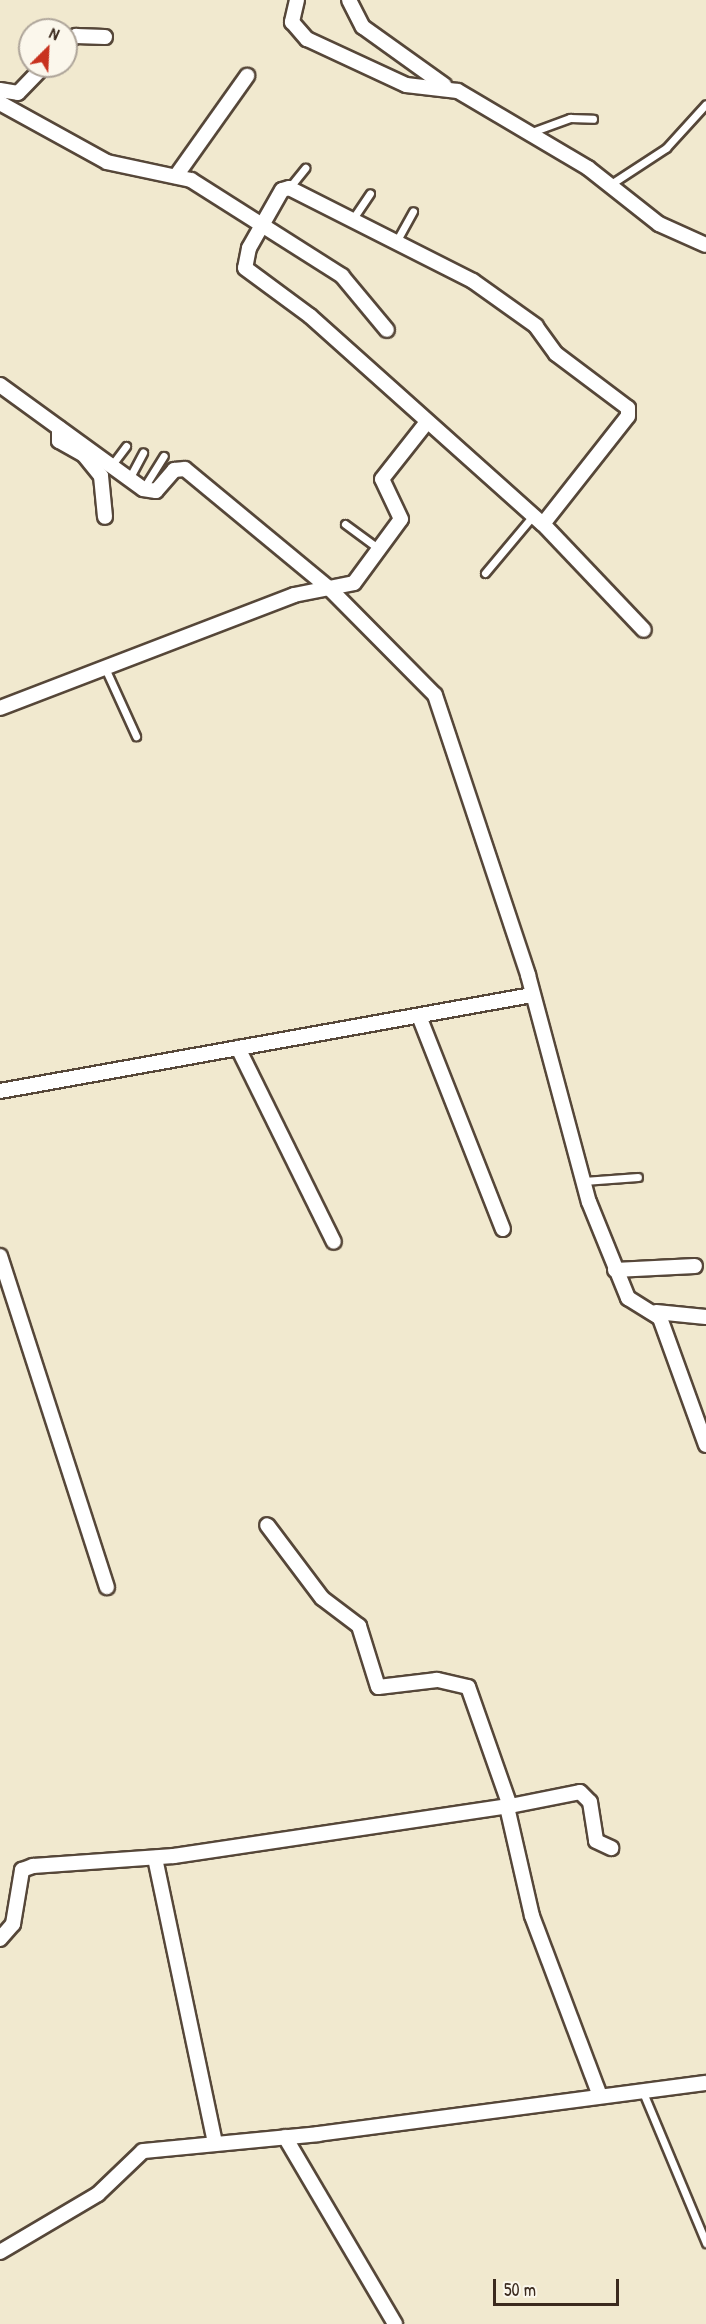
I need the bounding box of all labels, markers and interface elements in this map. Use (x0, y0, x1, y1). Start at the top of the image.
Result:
north arrow (18, 18, 78, 78)
text: N (46, 22, 63, 45)
scale bar (496, 2267, 622, 2305)
text: 50 m (504, 2277, 536, 2302)

